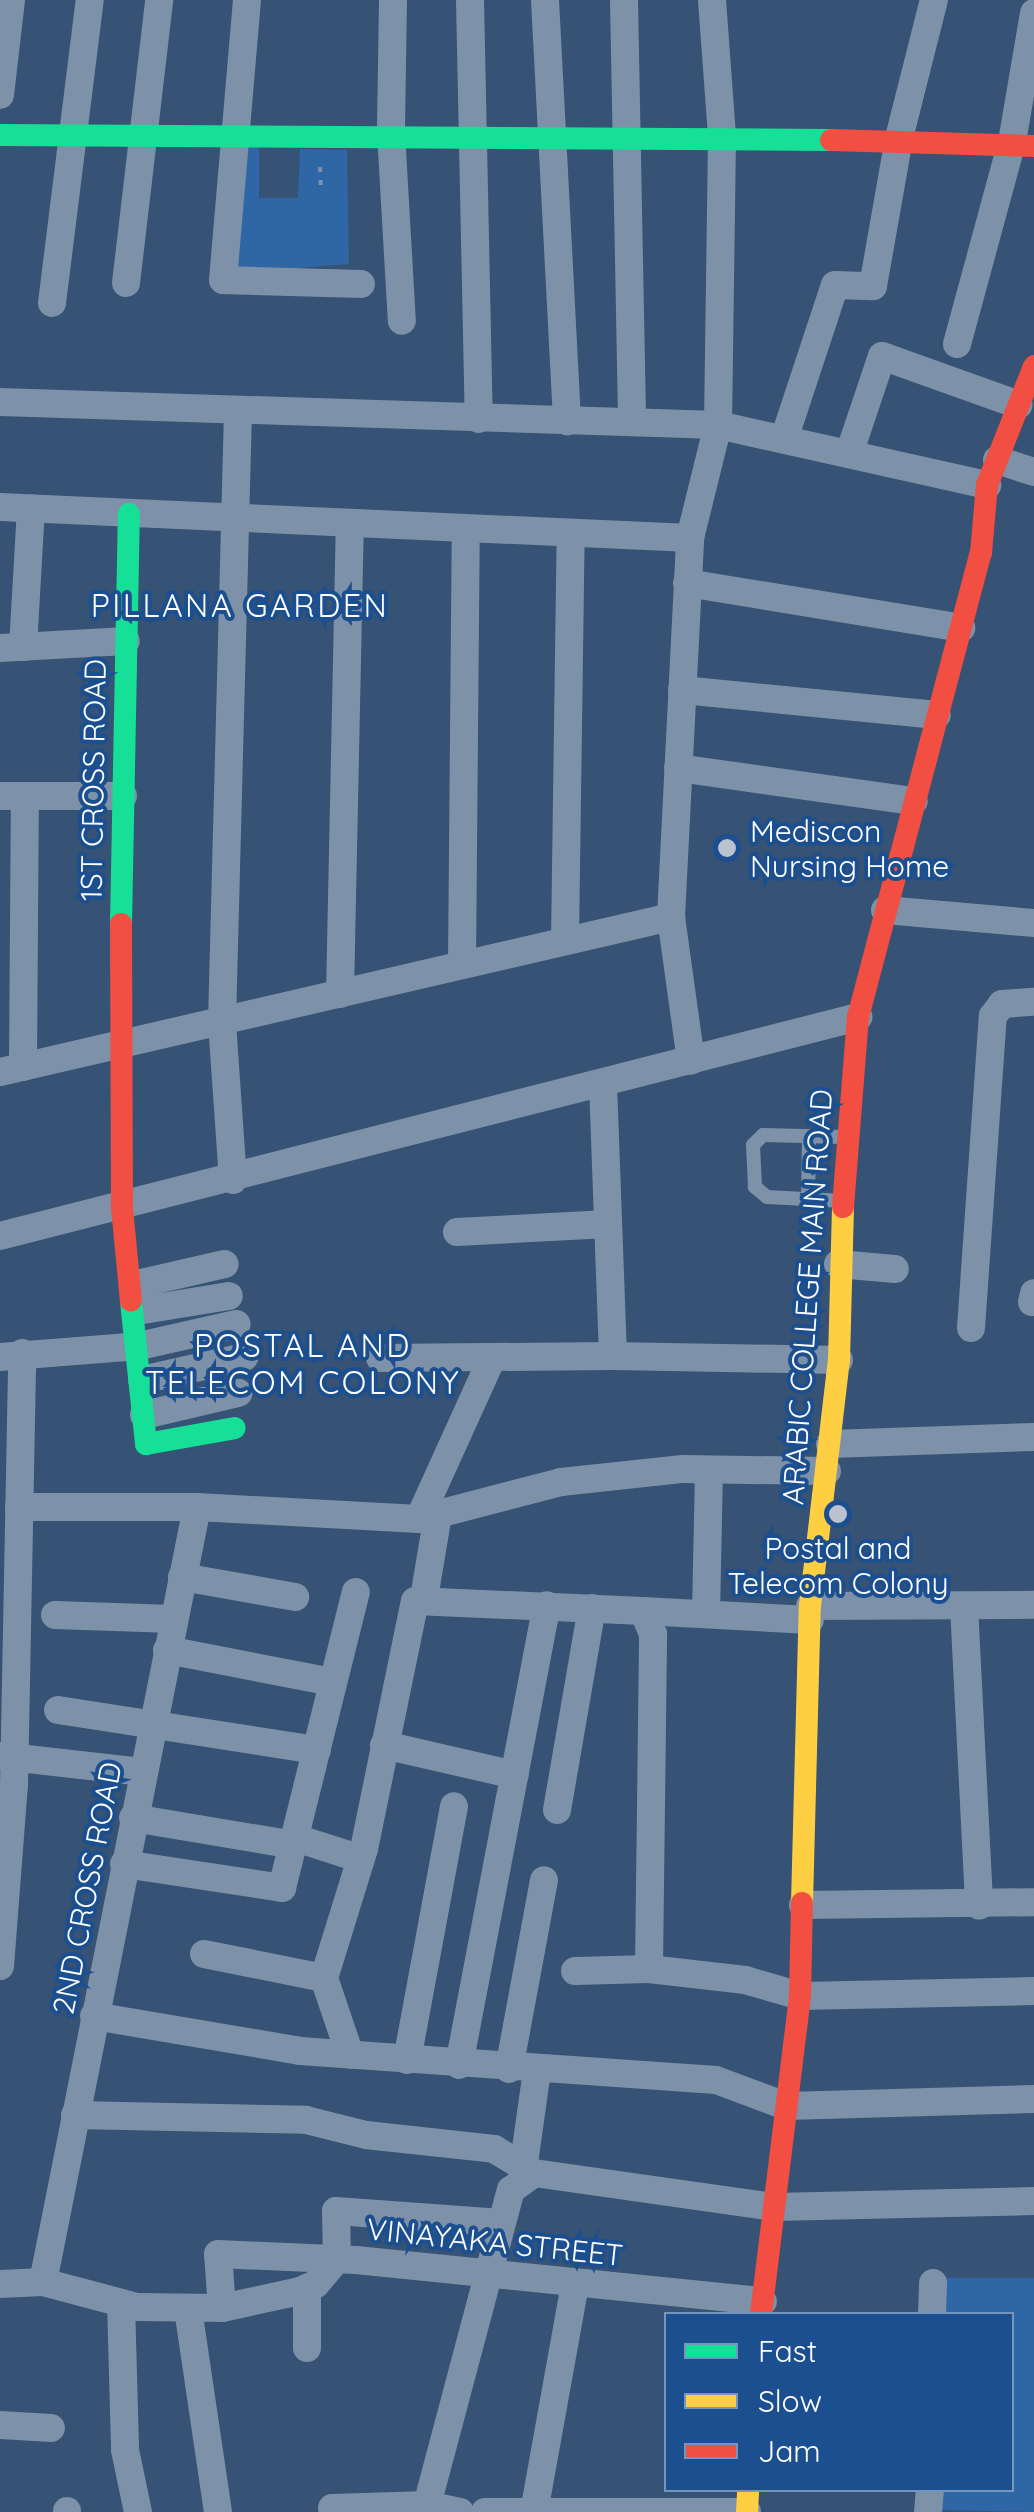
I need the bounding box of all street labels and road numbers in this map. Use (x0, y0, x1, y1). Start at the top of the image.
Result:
street label: 1ST CROSS ROAD (73, 659, 113, 901)
street label: ARABIC COLLEGE MAIN ROAD (775, 1088, 839, 1506)
street label: 2ND CROSS ROAD (45, 1759, 129, 2017)
street label: VINAYAKA STREET (365, 2211, 625, 2273)

